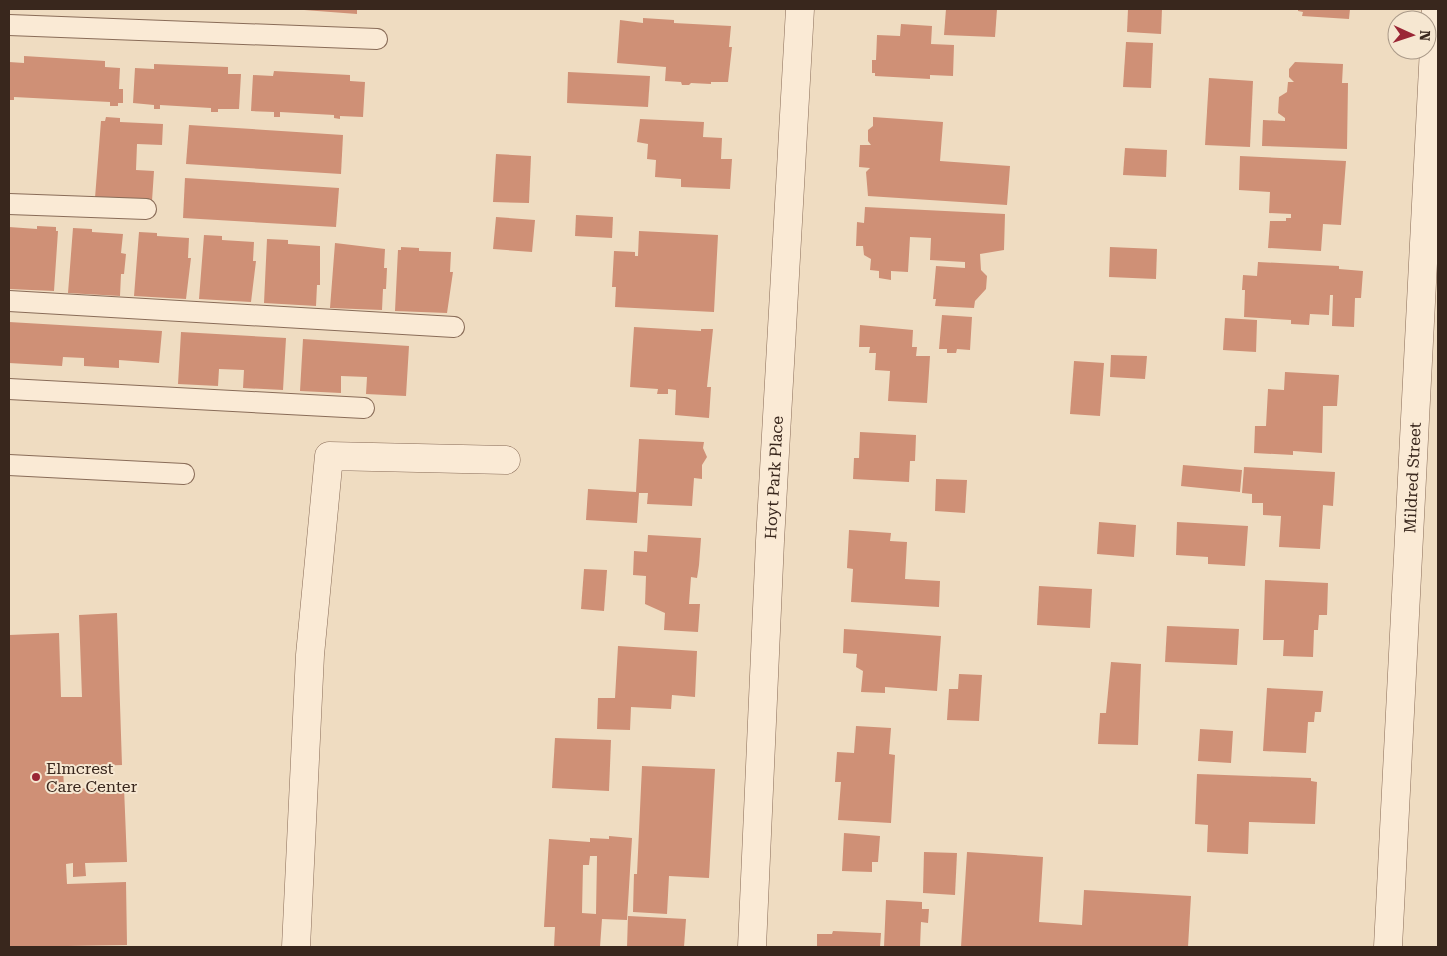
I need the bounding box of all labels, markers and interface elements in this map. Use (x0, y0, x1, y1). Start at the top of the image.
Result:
north arrow (1387, 10, 1437, 60)
text: N (1417, 30, 1433, 42)
street label: Hoyt Park Place (761, 415, 787, 540)
street label: Mildred Street (1400, 422, 1425, 534)
place label: Elmcrest Care Center (46, 759, 138, 796)
marker: Elmcrest Care Center (30, 771, 42, 783)

